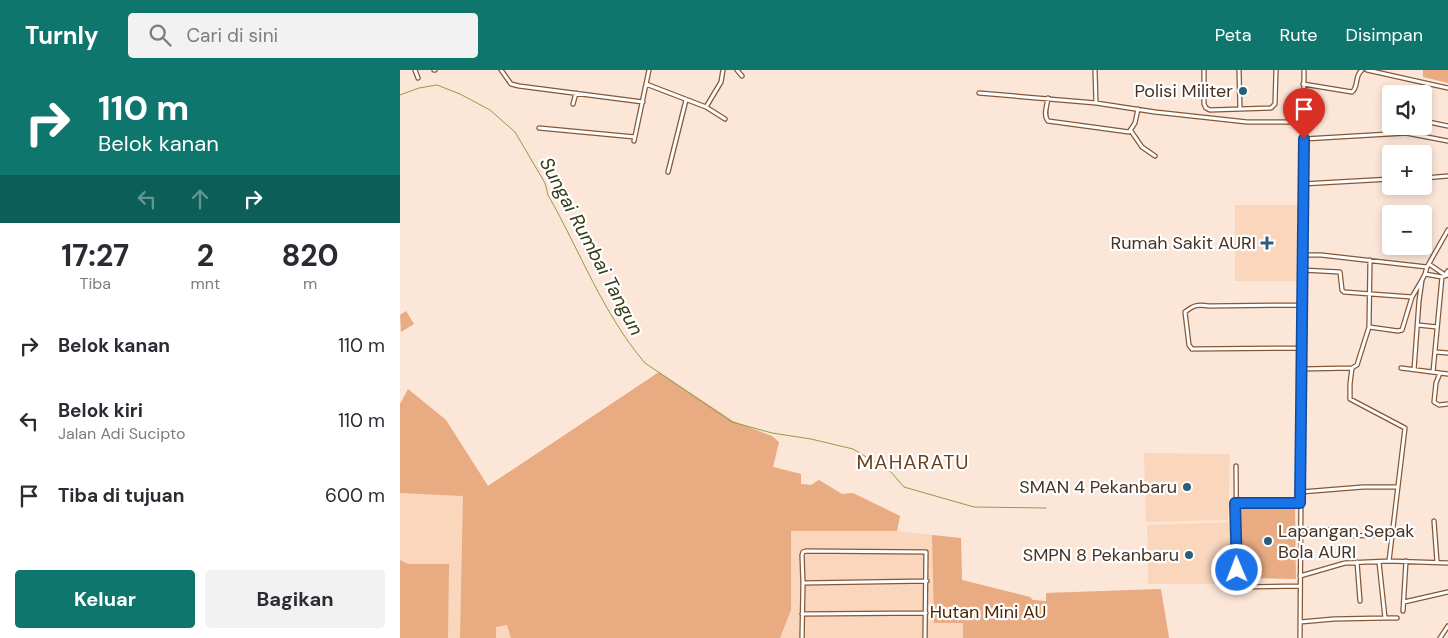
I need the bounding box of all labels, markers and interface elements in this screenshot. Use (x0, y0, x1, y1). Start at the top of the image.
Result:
search box (128, 13, 478, 58)
text: Turnly (25, 20, 98, 51)
icon: search (146, 21, 174, 49)
text: Cari di sini (186, 23, 278, 48)
text: Peta (1215, 23, 1251, 47)
text: Rute (1279, 23, 1318, 47)
text: Disimpan (1346, 23, 1423, 47)
place label: Polisi Militer (1134, 79, 1233, 103)
text: 110 m (98, 85, 189, 131)
marker: Polisi Militer (1237, 85, 1249, 97)
map controls (1382, 85, 1432, 255)
button: sound (1382, 85, 1432, 135)
pin (1283, 88, 1325, 139)
icon: right (15, 90, 80, 155)
icon: arrive (1290, 95, 1318, 123)
text: Belok kanan (98, 129, 219, 158)
button: + (1382, 145, 1432, 195)
water label: Sungai Rumbai Tangun (534, 153, 649, 340)
icon: left (133, 185, 161, 213)
icon: ahead (186, 185, 214, 213)
icon: right (239, 185, 267, 213)
button: − (1382, 205, 1432, 255)
place label: Rumah Sakit AURI (1110, 231, 1256, 255)
text: 17:27 (61, 236, 129, 275)
text: 2 (197, 236, 214, 275)
text: 820 (282, 236, 339, 275)
marker: Rumah Sakit AURI (1260, 236, 1274, 250)
text: Tiba (79, 273, 111, 294)
text: mnt (191, 273, 220, 294)
text: m (303, 273, 317, 294)
icon: right (15, 332, 43, 360)
text: Belok kanan (58, 333, 170, 358)
text: 110 m (338, 333, 385, 358)
text: Belok kiri (58, 398, 143, 423)
icon: left (15, 407, 43, 435)
text: 110 m (338, 408, 385, 433)
text: Jalan Adi Sucipto (58, 423, 185, 444)
district label: MAHARATU (857, 449, 969, 475)
place label: SMAN 4 Pekanbaru (1019, 475, 1177, 499)
marker: SMAN 4 Pekanbaru (1181, 481, 1193, 493)
icon: arrive (15, 482, 43, 510)
text: Tiba di tujuan (58, 483, 184, 508)
text: 600 m (325, 483, 385, 508)
place label: Lapangan Sepak Bola AURI (1278, 519, 1414, 564)
marker: Lapangan Sepak Bola AURI (1262, 535, 1274, 547)
place label: SMPN 8 Pekanbaru (1023, 543, 1179, 567)
position arrow (1210, 543, 1262, 595)
marker: SMPN 8 Pekanbaru (1183, 549, 1195, 561)
button: Keluar (15, 570, 195, 628)
button: Bagikan (205, 570, 385, 628)
park label: Hutan Mini AU (930, 600, 1046, 624)

